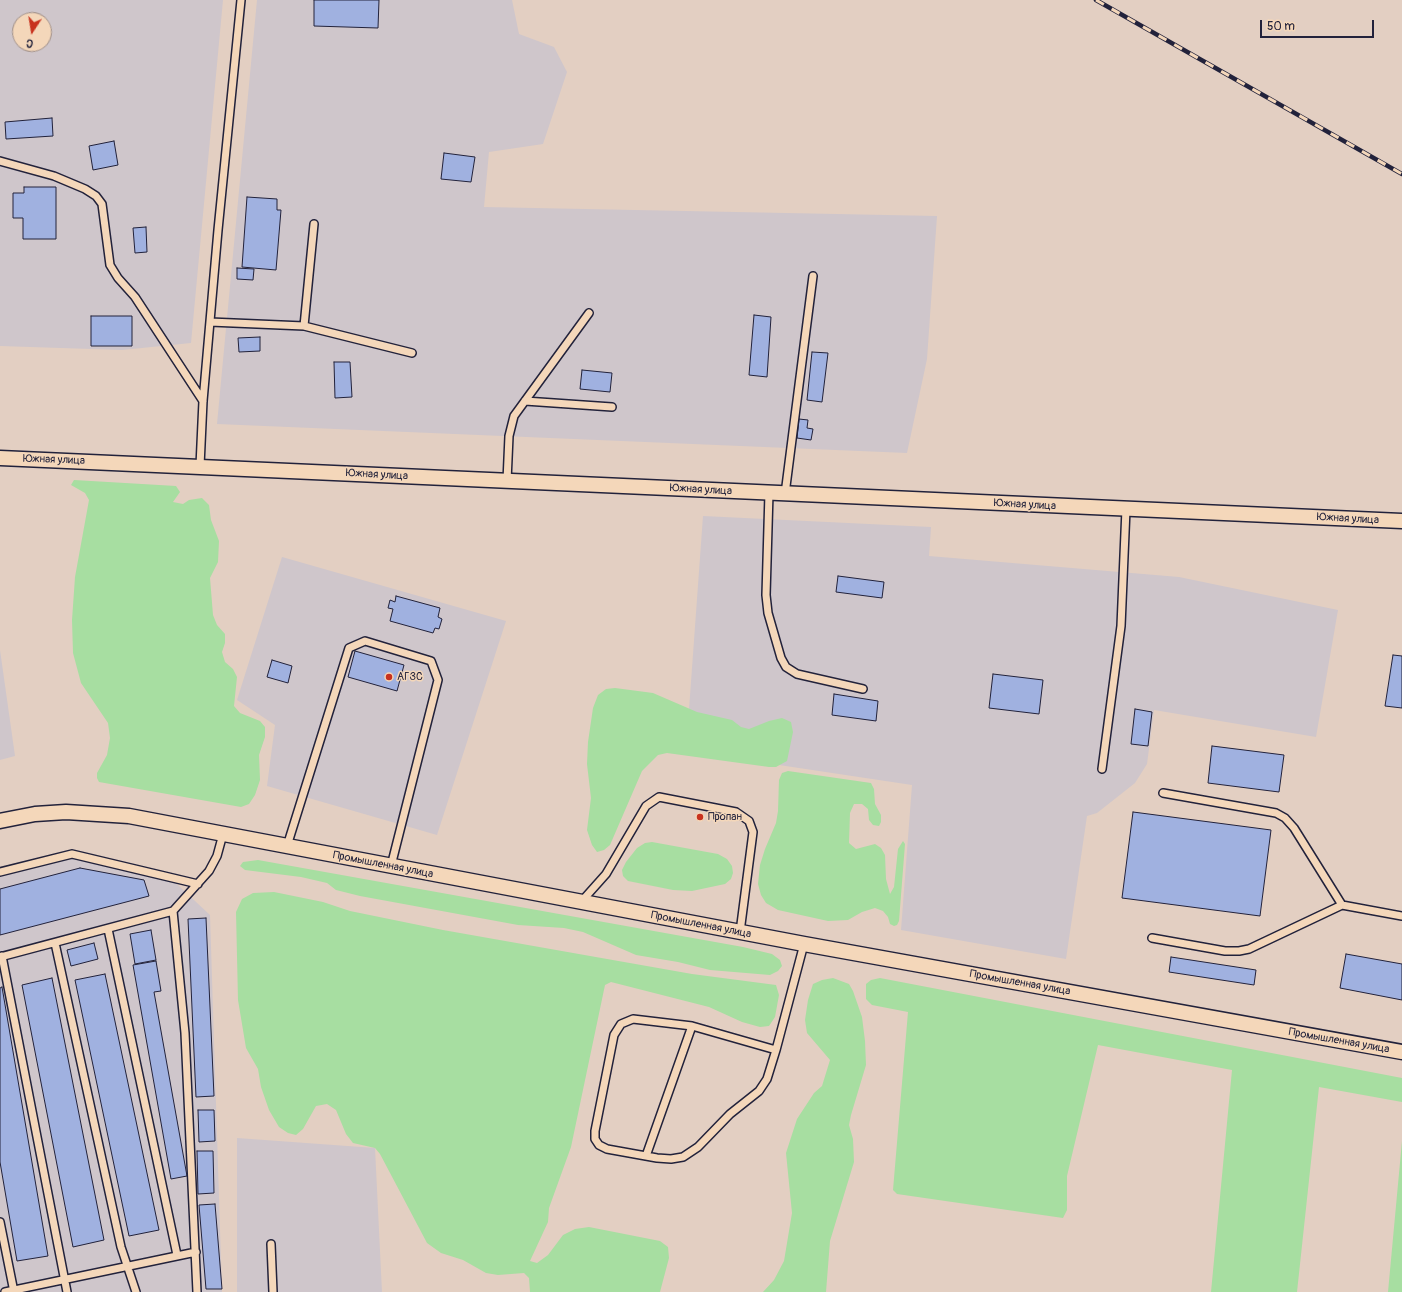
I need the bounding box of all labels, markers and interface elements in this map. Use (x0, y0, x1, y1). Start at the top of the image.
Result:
north arrow (12, 12, 52, 52)
scale bar (1262, 12, 1376, 38)
text: 50 m (1267, 19, 1295, 34)
text: С (25, 36, 34, 50)
street label: Южная улица (23, 452, 85, 468)
street label: Южная улица (346, 467, 408, 483)
street label: Южная улица (670, 482, 732, 498)
street label: Южная улица (994, 497, 1056, 513)
street label: Южная улица (1317, 511, 1379, 527)
place label: АГЗС (397, 670, 423, 684)
marker: АГЗС (384, 672, 394, 682)
place label: Пропан (708, 810, 742, 824)
marker: Пропан (695, 812, 705, 822)
street label: Промышленная улица (332, 849, 434, 881)
street label: Промышленная улица (650, 909, 752, 941)
street label: Промышленная улица (969, 968, 1071, 998)
street label: Промышленная улица (1288, 1026, 1390, 1056)

